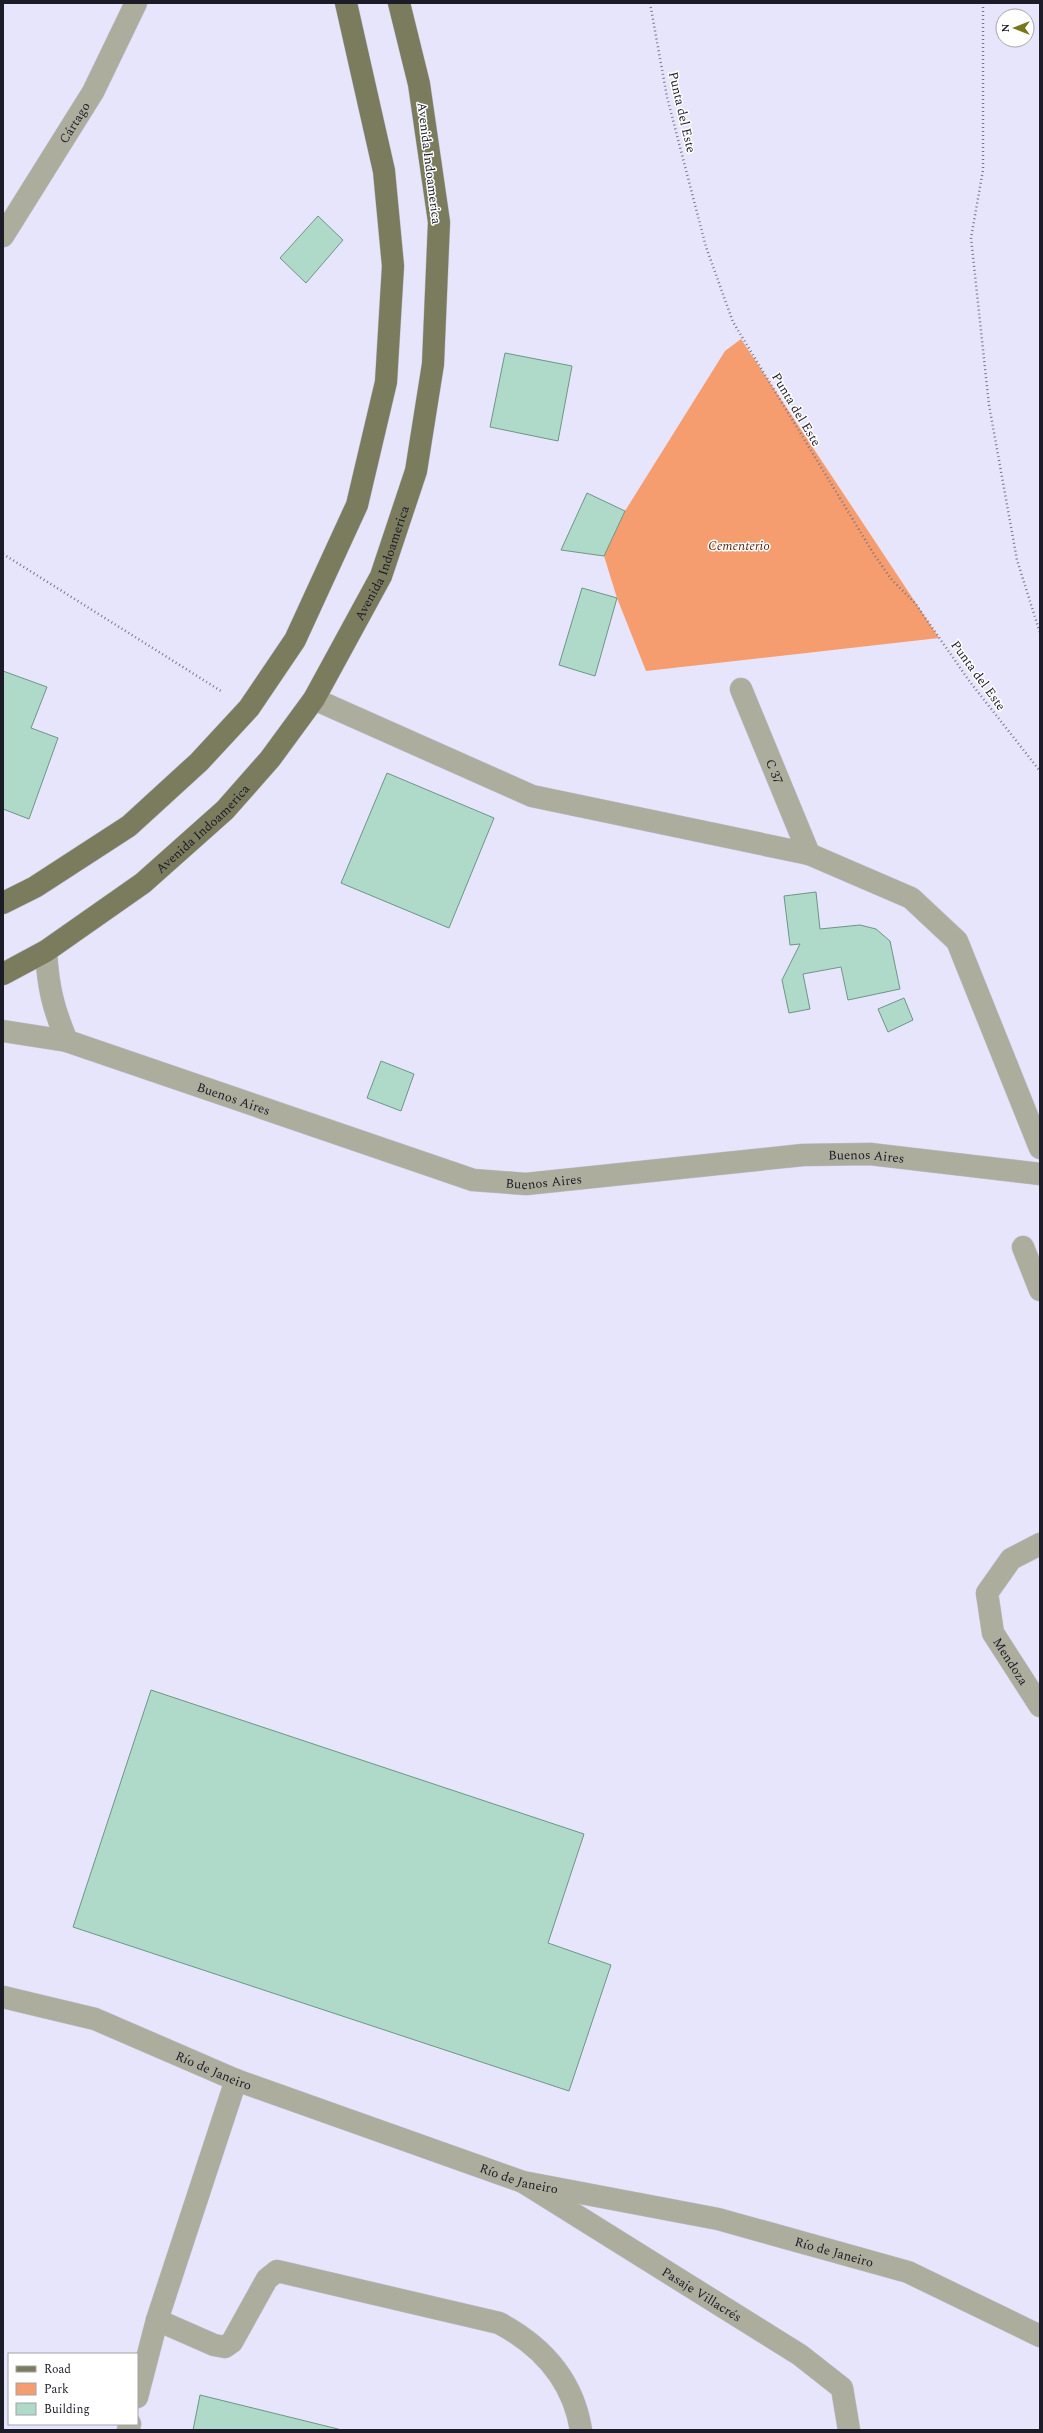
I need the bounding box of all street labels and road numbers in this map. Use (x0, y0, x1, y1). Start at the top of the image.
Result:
street label: Punta del Este (663, 70, 701, 155)
street label: Cártago (54, 98, 96, 148)
street label: Avenida Indoamerica (412, 101, 446, 226)
street label: Punta del Este (766, 369, 826, 450)
street label: Avenida Indoamerica (350, 502, 415, 624)
street label: Punta del Este (946, 636, 1011, 715)
street label: C 37 (760, 756, 788, 787)
street label: Avenida Indoamerica (151, 779, 255, 878)
street label: Buenos Aires (194, 1077, 273, 1121)
street label: Buenos Aires (828, 1145, 906, 1169)
street label: Buenos Aires (505, 1169, 583, 1195)
street label: Mendoza (987, 1634, 1033, 1690)
street label: Río de Janeiro (172, 2046, 254, 2096)
street label: Río de Janeiro (477, 2158, 560, 2199)
street label: Río de Janeiro (792, 2232, 876, 2273)
street label: Pasaje Villacrés (658, 2262, 745, 2327)

